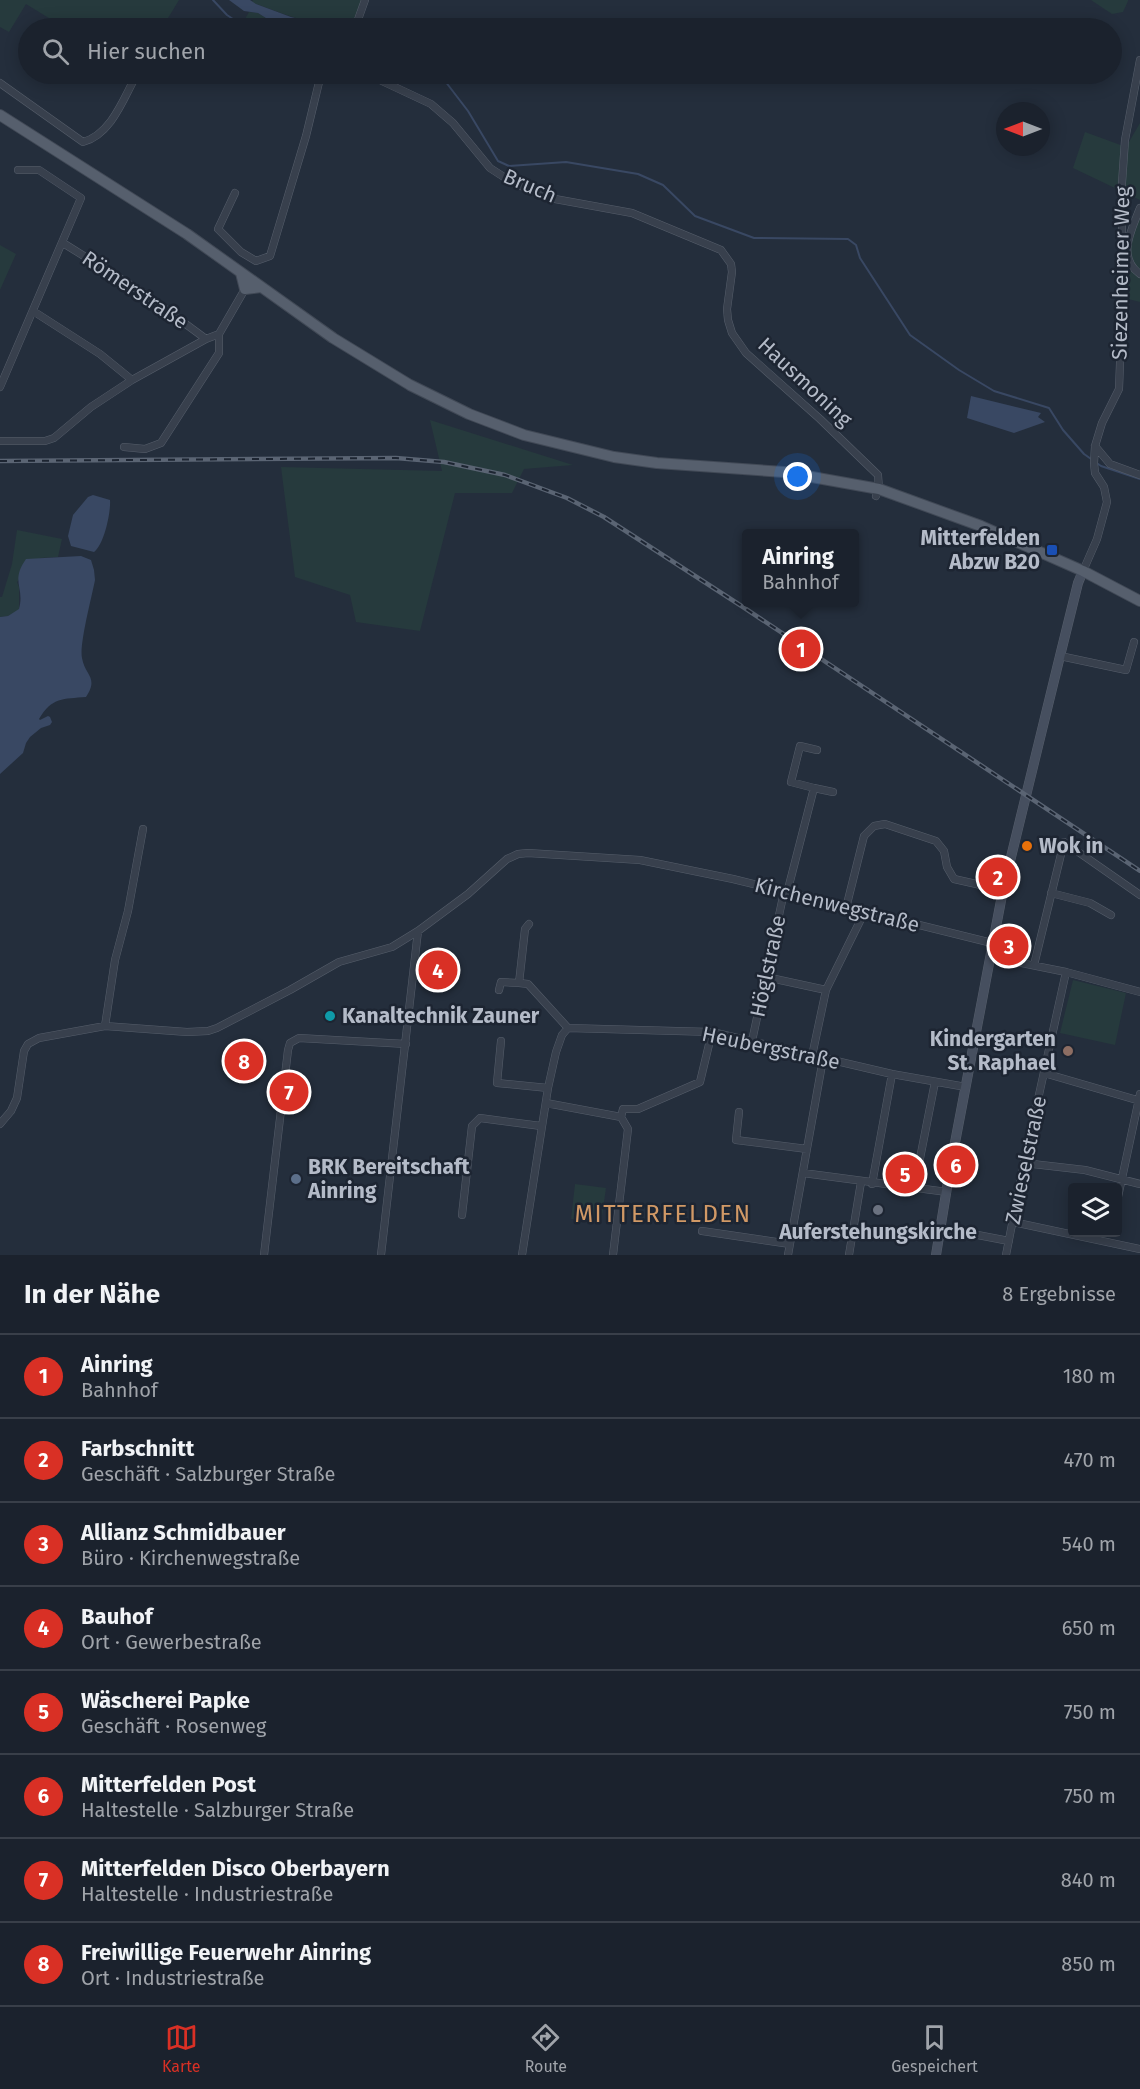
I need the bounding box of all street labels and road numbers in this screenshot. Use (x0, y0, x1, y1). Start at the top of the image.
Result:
street label: Bruch (499, 163, 561, 209)
street label: Siezenheimer Weg (1106, 186, 1136, 360)
street label: Römerstraße (77, 245, 193, 335)
street label: Hausmoning (752, 332, 858, 432)
street label: Kirchenwegstraße (752, 872, 922, 938)
street label: Höglstraße (745, 913, 791, 1019)
street label: Heubergstraße (700, 1021, 842, 1075)
street label: Zwieselstraße (1000, 1093, 1052, 1227)

